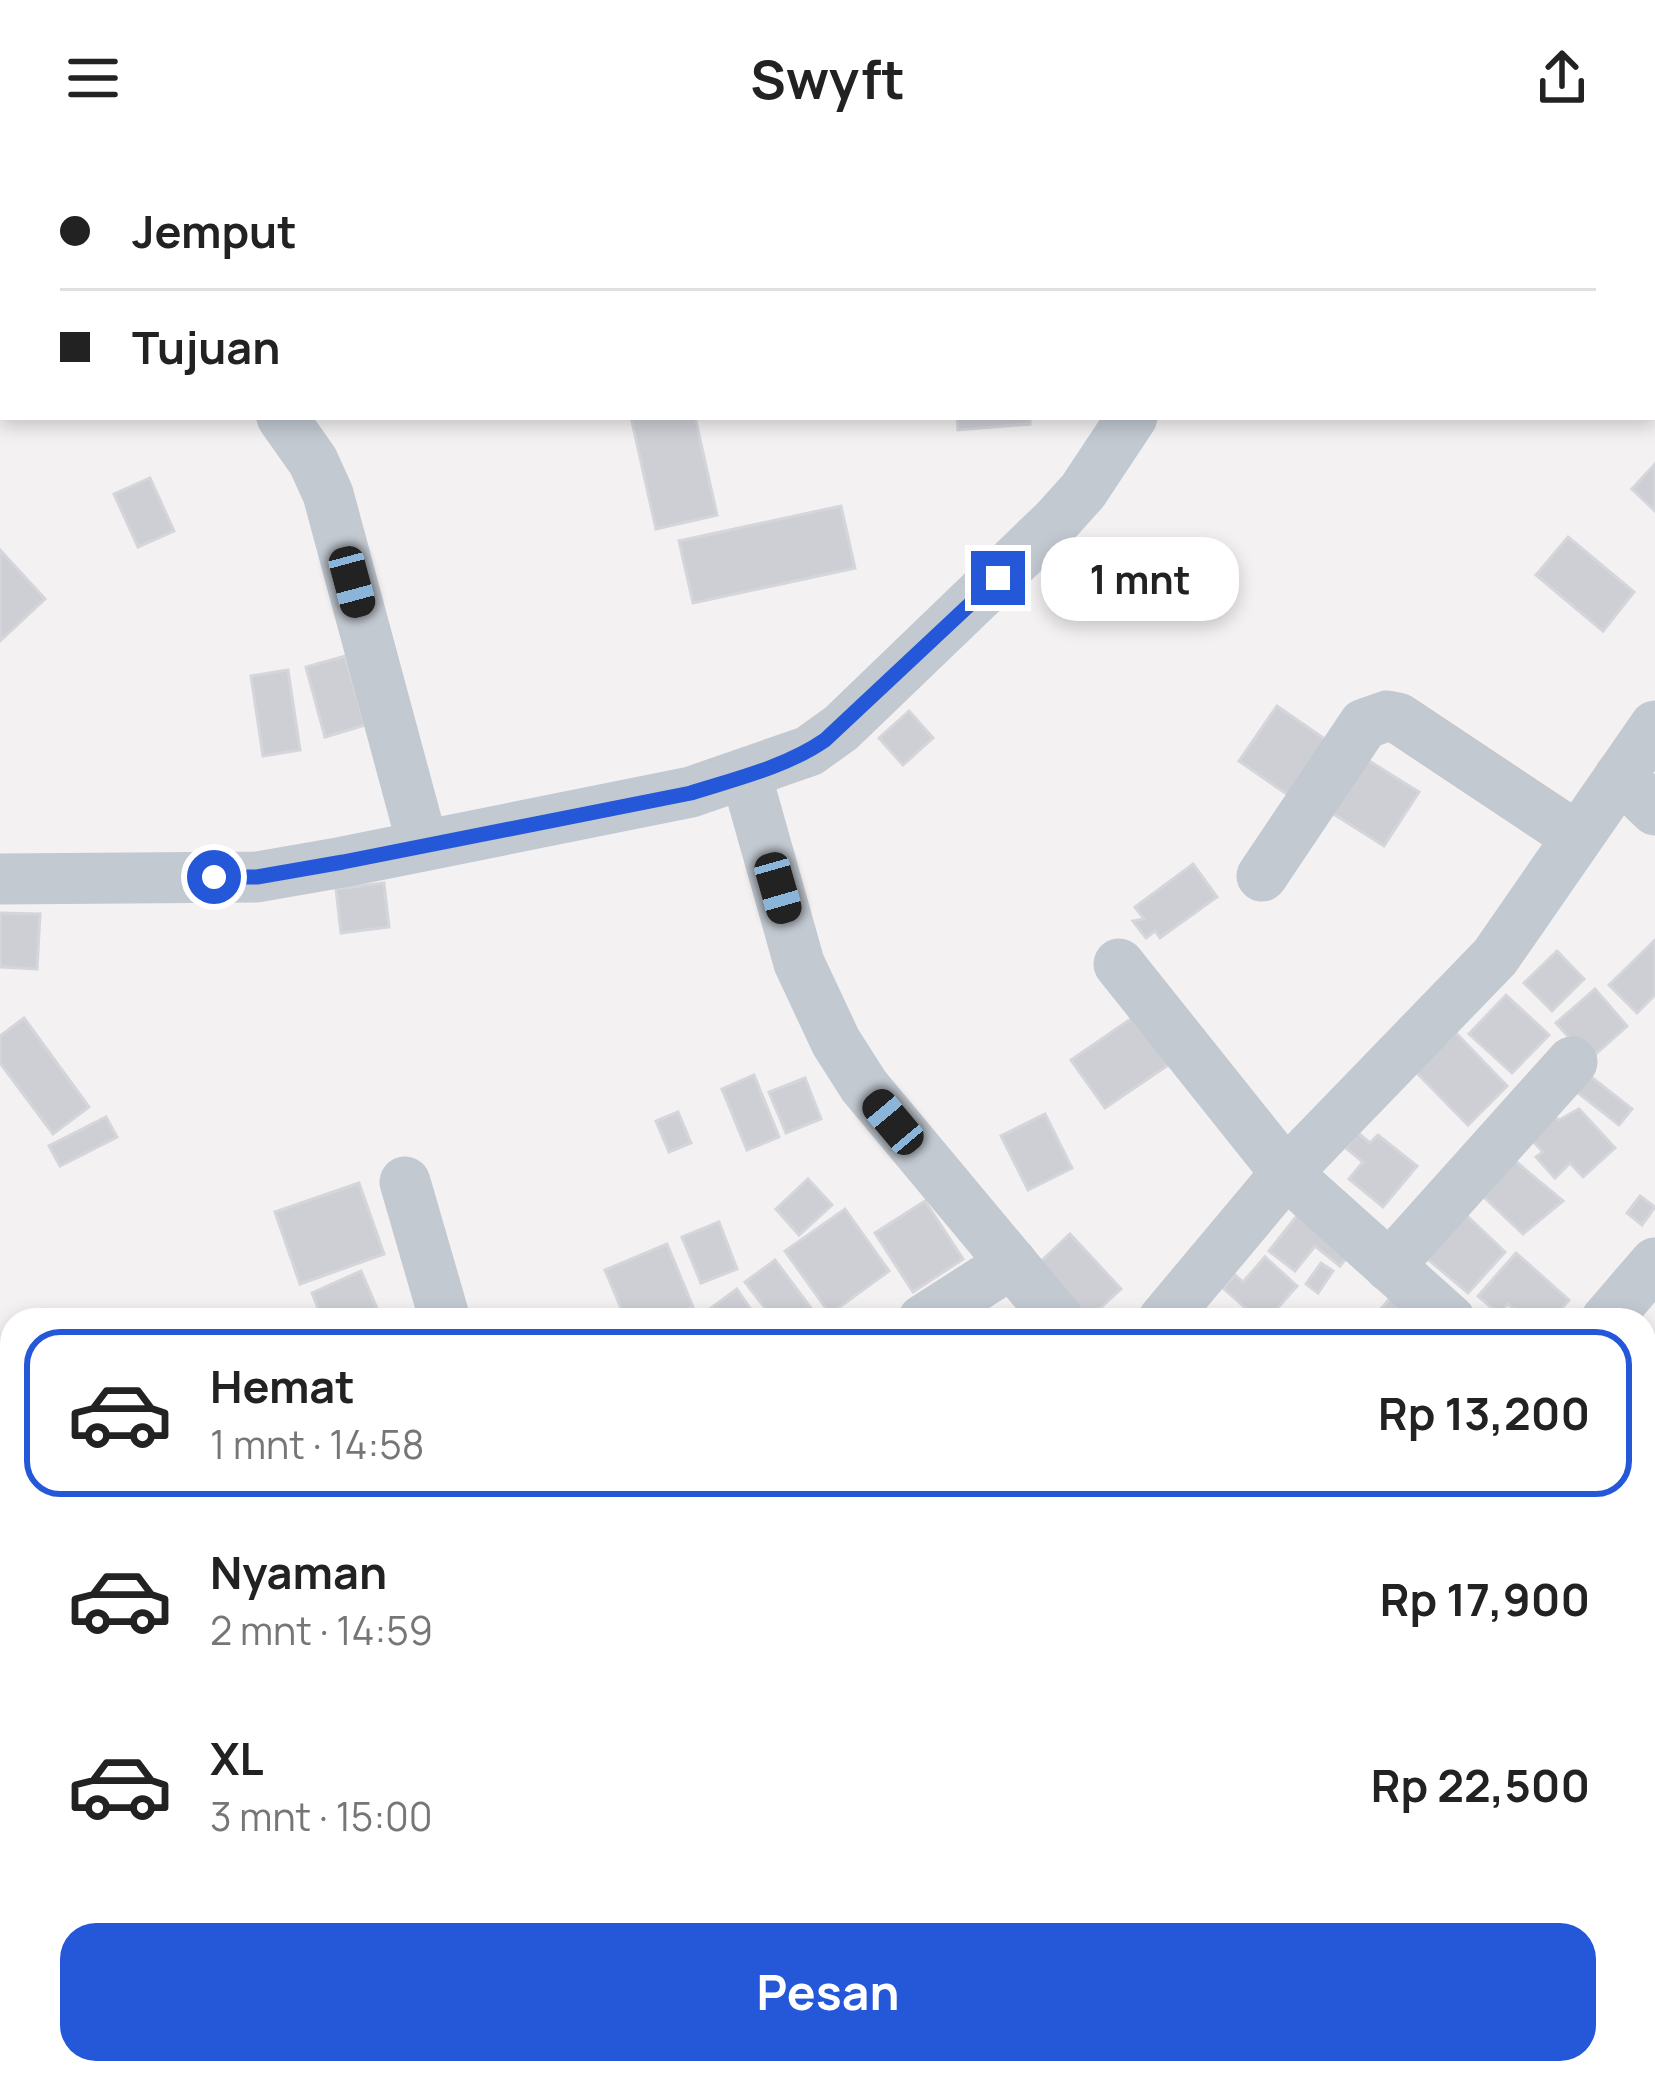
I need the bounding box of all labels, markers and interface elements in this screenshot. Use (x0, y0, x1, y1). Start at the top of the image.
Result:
text: Swyft (750, 41, 905, 115)
icon: menu (60, 45, 126, 111)
icon: share (1529, 45, 1595, 111)
text: Jemput (132, 200, 297, 262)
text: Tujuan (132, 316, 280, 378)
callout: 1 mnt (1040, 536, 1238, 620)
car (325, 543, 379, 621)
route end (971, 551, 1025, 605)
text: 1 mnt (1089, 552, 1191, 606)
car (751, 848, 805, 928)
route start (187, 850, 241, 904)
car (856, 1083, 930, 1161)
text: Hemat (210, 1355, 355, 1417)
icon: car (66, 1359, 174, 1467)
text: Rp 13,200 (1378, 1382, 1590, 1444)
text: 1 mnt · 14:58 (210, 1417, 424, 1471)
text: Nyaman (210, 1541, 387, 1603)
icon: car (66, 1545, 174, 1653)
text: Rp 17,900 (1380, 1568, 1590, 1630)
text: 2 mnt · 14:59 (210, 1603, 433, 1657)
text: XL (210, 1727, 264, 1789)
icon: car (66, 1731, 174, 1839)
text: Rp 22,500 (1371, 1754, 1590, 1816)
text: 3 mnt · 15:00 (210, 1789, 433, 1843)
button: Pesan (60, 1923, 1596, 2061)

